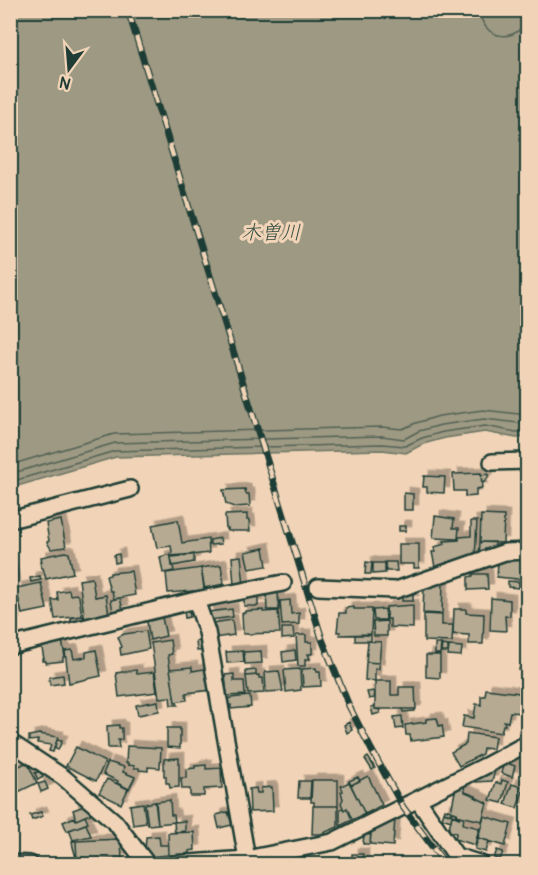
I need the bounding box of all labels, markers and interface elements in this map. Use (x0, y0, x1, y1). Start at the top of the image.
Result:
north arrow (39, 39, 99, 99)
text: N (57, 71, 73, 94)
water label: 木曽川 (241, 220, 301, 245)

